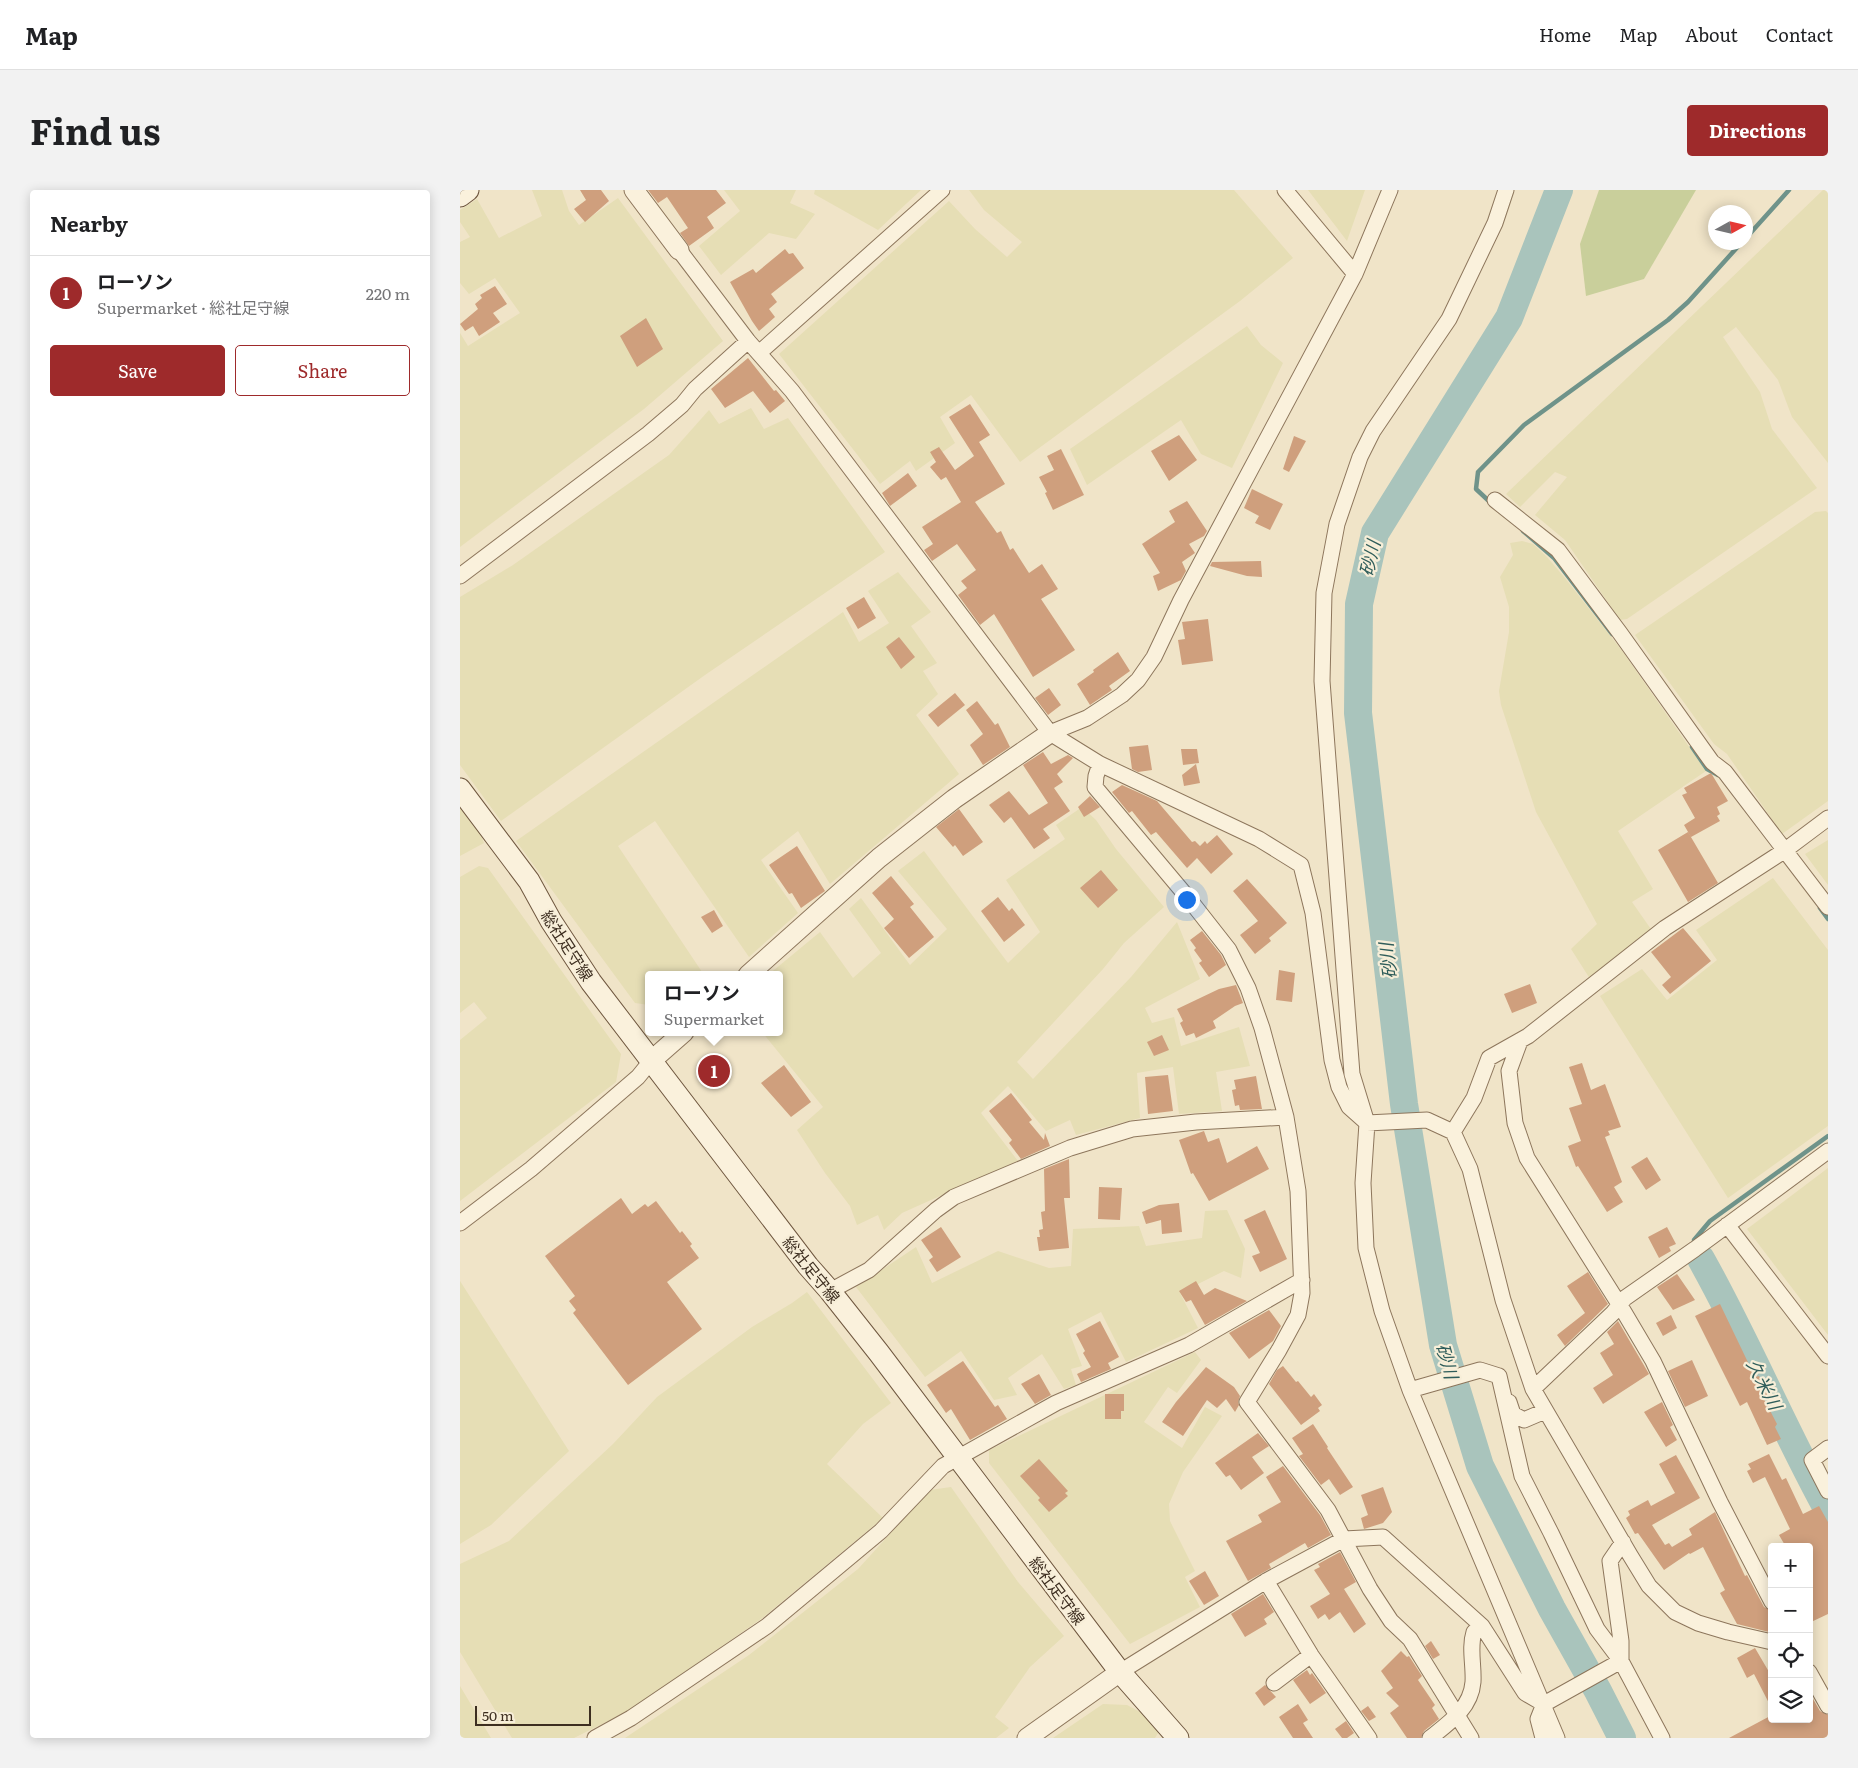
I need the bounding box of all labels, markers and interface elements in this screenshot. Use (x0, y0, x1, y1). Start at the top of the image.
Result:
text: Map (25, 17, 78, 52)
text: Home (1539, 21, 1591, 48)
text: Map (1619, 21, 1657, 48)
text: About (1685, 21, 1738, 48)
text: Contact (1766, 21, 1833, 48)
text: Find us (30, 104, 160, 156)
button: Directions (1687, 105, 1828, 156)
north arrow (1708, 205, 1753, 250)
text: Nearby (50, 207, 128, 238)
text: ローソン (97, 267, 173, 295)
text: 1 (63, 281, 69, 305)
text: 220 m (366, 281, 410, 305)
text: Supermarket · 総社足守線 (97, 295, 289, 319)
button: Save (50, 345, 225, 396)
button: Share (235, 345, 410, 396)
water label: 砂川 (1352, 535, 1387, 579)
your location (1174, 887, 1200, 913)
street label: 総社足守線 (536, 905, 600, 985)
water label: 砂川 (1371, 940, 1403, 981)
popup (645, 971, 783, 1036)
text: ローソン (664, 978, 740, 1006)
text: Supermarket (664, 1006, 764, 1030)
pin: 1 (698, 1052, 730, 1090)
street label: 総社足守線 (777, 1230, 847, 1308)
water label: 砂川 (1430, 1340, 1466, 1384)
water label: 久米川 (1741, 1354, 1790, 1416)
map controls (1768, 1543, 1813, 1723)
button: + (1768, 1543, 1813, 1588)
street label: 総社足守線 (1024, 1551, 1092, 1629)
button: − (1768, 1588, 1813, 1633)
button: locate (1768, 1633, 1813, 1678)
button: layers (1768, 1678, 1813, 1723)
scale bar (475, 1703, 591, 1726)
text: 50 m (482, 1705, 514, 1725)

